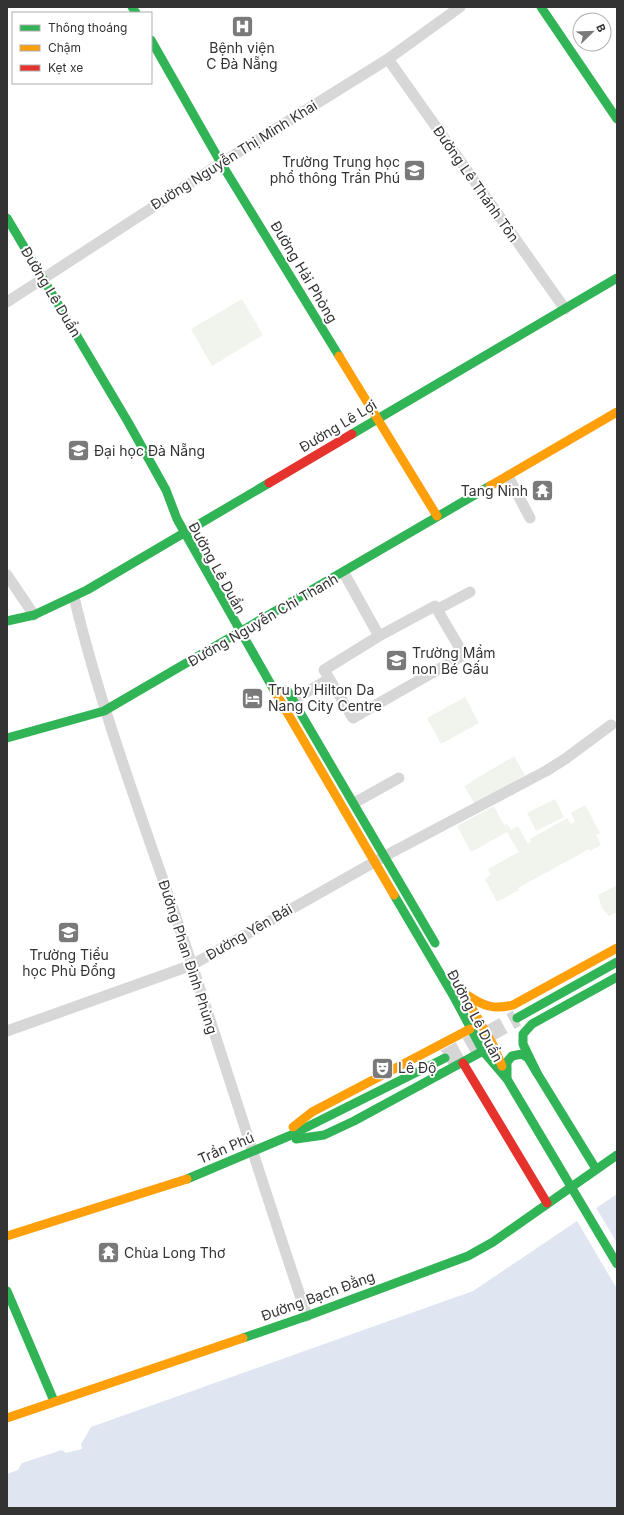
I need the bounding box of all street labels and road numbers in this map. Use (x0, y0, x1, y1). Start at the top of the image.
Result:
street label: Đường Nguyễn Thị Minh Khai (147, 96, 320, 213)
street label: Đường Lê Thánh Tôn (430, 122, 523, 245)
street label: Đường Hải Phòng (267, 218, 341, 326)
street label: Đường Lê Duẩn (18, 244, 85, 340)
street label: Đường Lê Lợi (296, 396, 379, 455)
street label: Đường Lê Duẩn (185, 519, 250, 616)
street label: Đường Nguyễn Chí Thanh (185, 570, 341, 670)
street label: Đường Phan Đình Phùng (156, 878, 221, 1036)
street label: Đường Yên Bái (203, 900, 295, 963)
street label: Đường Lê Duẩn (444, 967, 507, 1065)
street label: Trần Phú (195, 1128, 256, 1167)
street label: Đường Bạch Đằng (259, 1267, 377, 1324)

